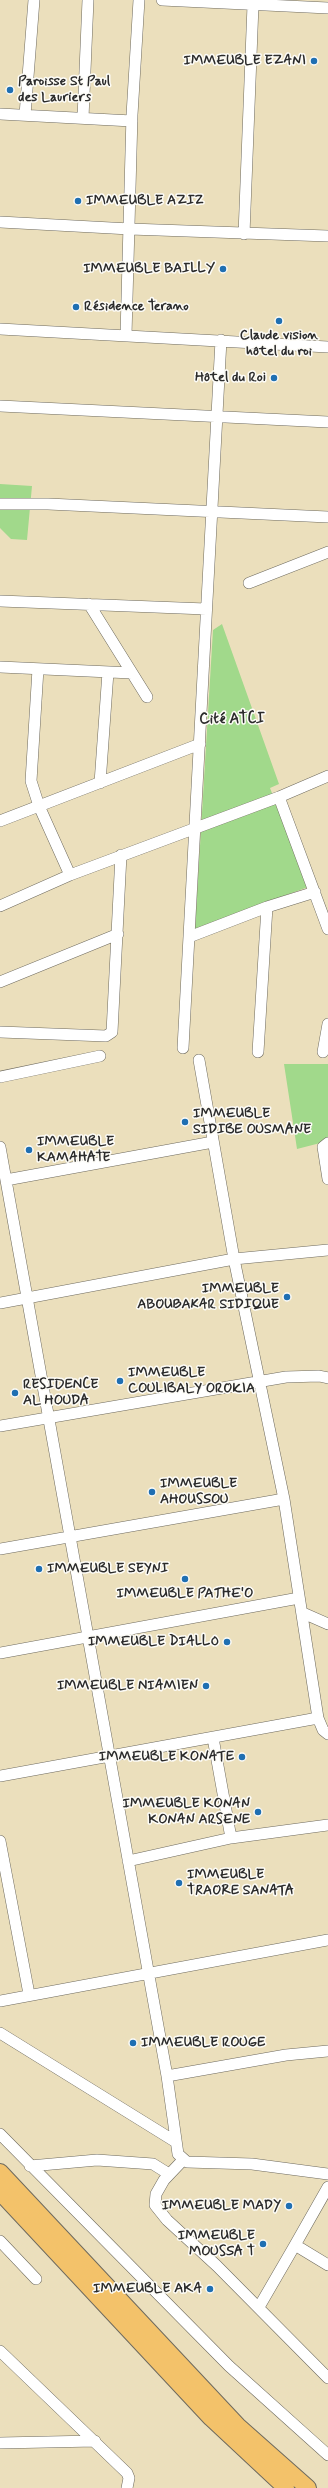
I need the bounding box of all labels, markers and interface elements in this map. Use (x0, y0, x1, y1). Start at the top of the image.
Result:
place label: IMMEUBLE EZANI (184, 53, 306, 69)
marker: IMMEUBLE EZANI (309, 56, 319, 66)
place label: Paroisse St Paul des Lauriers (18, 74, 110, 106)
marker: Paroisse St Paul des Lauriers (5, 85, 15, 95)
place label: IMMEUBLE AZIZ (86, 193, 204, 209)
marker: IMMEUBLE AZIZ (73, 196, 83, 206)
place label: IMMEUBLE BAILLY (83, 261, 215, 277)
marker: IMMEUBLE BAILLY (218, 264, 228, 274)
place label: Résidence Terano (84, 299, 189, 315)
marker: Résidence Terano (71, 302, 81, 312)
marker: Claude vision hôtel du roi (274, 316, 284, 326)
place label: Claude vision hôtel du roi (240, 328, 318, 360)
place label: Hôtel du Roi (195, 370, 266, 386)
marker: Hôtel du Roi (269, 373, 279, 383)
district label: Cité ATCI (199, 711, 265, 729)
place label: IMMEUBLE SIDIBE OUSMANE (193, 1106, 311, 1138)
marker: IMMEUBLE SIDIBE OUSMANE (180, 1117, 190, 1127)
place label: IMMEUBLE KAMAHATE (37, 1134, 114, 1166)
marker: IMMEUBLE KAMAHATE (24, 1145, 34, 1155)
place label: IMMEUBLE ABOUBAKAR SIDIQUE (137, 1281, 279, 1314)
marker: IMMEUBLE ABOUBAKAR SIDIQUE (282, 1292, 292, 1302)
place label: IMMEUBLE COULIBALY OROKIA (128, 1365, 255, 1398)
marker: IMMEUBLE COULIBALY OROKIA (115, 1376, 125, 1386)
place label: RESIDENCE AL HOUDA (23, 1377, 99, 1410)
marker: RESIDENCE AL HOUDA (10, 1388, 20, 1398)
place label: IMMEUBLE AHOUSSOU (160, 1476, 237, 1508)
marker: IMMEUBLE AHOUSSOU (147, 1487, 157, 1497)
place label: IMMEUBLE SEYNI (47, 1561, 169, 1577)
marker: IMMEUBLE SEYNI (34, 1564, 44, 1574)
marker: IMMEUBLE PATHE'O (180, 1574, 190, 1584)
place label: IMMEUBLE PATHE'O (117, 1586, 253, 1602)
place label: IMMEUBLE DIALLO (88, 1634, 219, 1650)
marker: IMMEUBLE DIALLO (222, 1637, 232, 1647)
place label: IMMEUBLE NIAMIEN (57, 1678, 198, 1694)
marker: IMMEUBLE NIAMIEN (201, 1681, 211, 1691)
place label: IMMEUBLE KONATE (99, 1749, 234, 1765)
marker: IMMEUBLE KONATE (237, 1752, 247, 1762)
place label: IMMEUBLE KONAN KONAN ARSENE (123, 1796, 250, 1828)
marker: IMMEUBLE KONAN KONAN ARSENE (253, 1807, 263, 1817)
place label: IMMEUBLE TRAORE SANATA (187, 1867, 294, 1900)
marker: IMMEUBLE TRAORE SANATA (174, 1878, 184, 1888)
place label: IMMEUBLE ROUGE (141, 2035, 265, 2051)
marker: IMMEUBLE ROUGE (128, 2038, 138, 2048)
place label: IMMEUBLE MADY (162, 2198, 281, 2214)
marker: IMMEUBLE MADY (284, 2201, 294, 2211)
place label: IMMEUBLE MOUSSA T (178, 2228, 255, 2260)
marker: IMMEUBLE MOUSSA T (258, 2239, 268, 2249)
place label: IMMEUBLE AKA (93, 2281, 202, 2297)
marker: IMMEUBLE AKA (205, 2284, 215, 2294)

